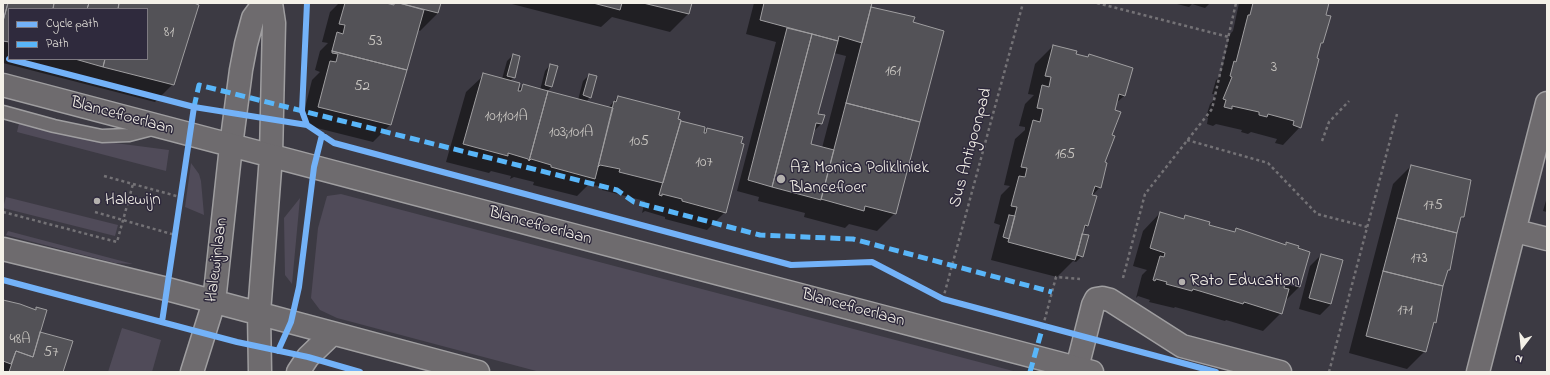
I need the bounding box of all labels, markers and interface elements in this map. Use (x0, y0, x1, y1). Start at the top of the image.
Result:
legend (8, 8, 148, 60)
text: Cycle path (46, 15, 98, 33)
house number: 81 (164, 25, 174, 43)
house number: 53 (368, 34, 382, 52)
text: Path (46, 35, 68, 53)
house number: 3 (1271, 60, 1277, 78)
house number: 161 (885, 64, 901, 82)
house number: 52 (354, 79, 370, 97)
street label: Sus Antigoonpad (946, 86, 998, 210)
street label: Blancefloerlaan (68, 93, 176, 141)
house number: 101;101A (484, 109, 528, 127)
house number: 103;101A (549, 125, 593, 143)
house number: 105 (629, 134, 649, 152)
house number: 165 (1055, 147, 1075, 165)
house number: 107 (695, 155, 713, 173)
place label: AZ Monica Polikliniek Blancefloer (790, 159, 929, 199)
marker: AZ Monica Polikliniek Blancefloer (775, 173, 787, 185)
place label: Halewijn (105, 191, 161, 211)
marker: Halewijn (92, 196, 102, 206)
house number: 175 (1423, 198, 1443, 216)
street label: Blancefloerlaan (486, 203, 594, 251)
street label: Halewijnlaan (203, 217, 233, 303)
house number: 173 (1410, 251, 1428, 269)
place label: Rato Education (1190, 272, 1300, 292)
marker: Rato Education (1177, 277, 1187, 287)
street label: Blancefloerlaan (799, 285, 907, 333)
house number: 171 (1397, 303, 1413, 321)
north arrow (1502, 327, 1542, 367)
house number: 48A (9, 332, 31, 350)
house number: 57 (44, 345, 58, 363)
text: N (1513, 350, 1524, 367)

